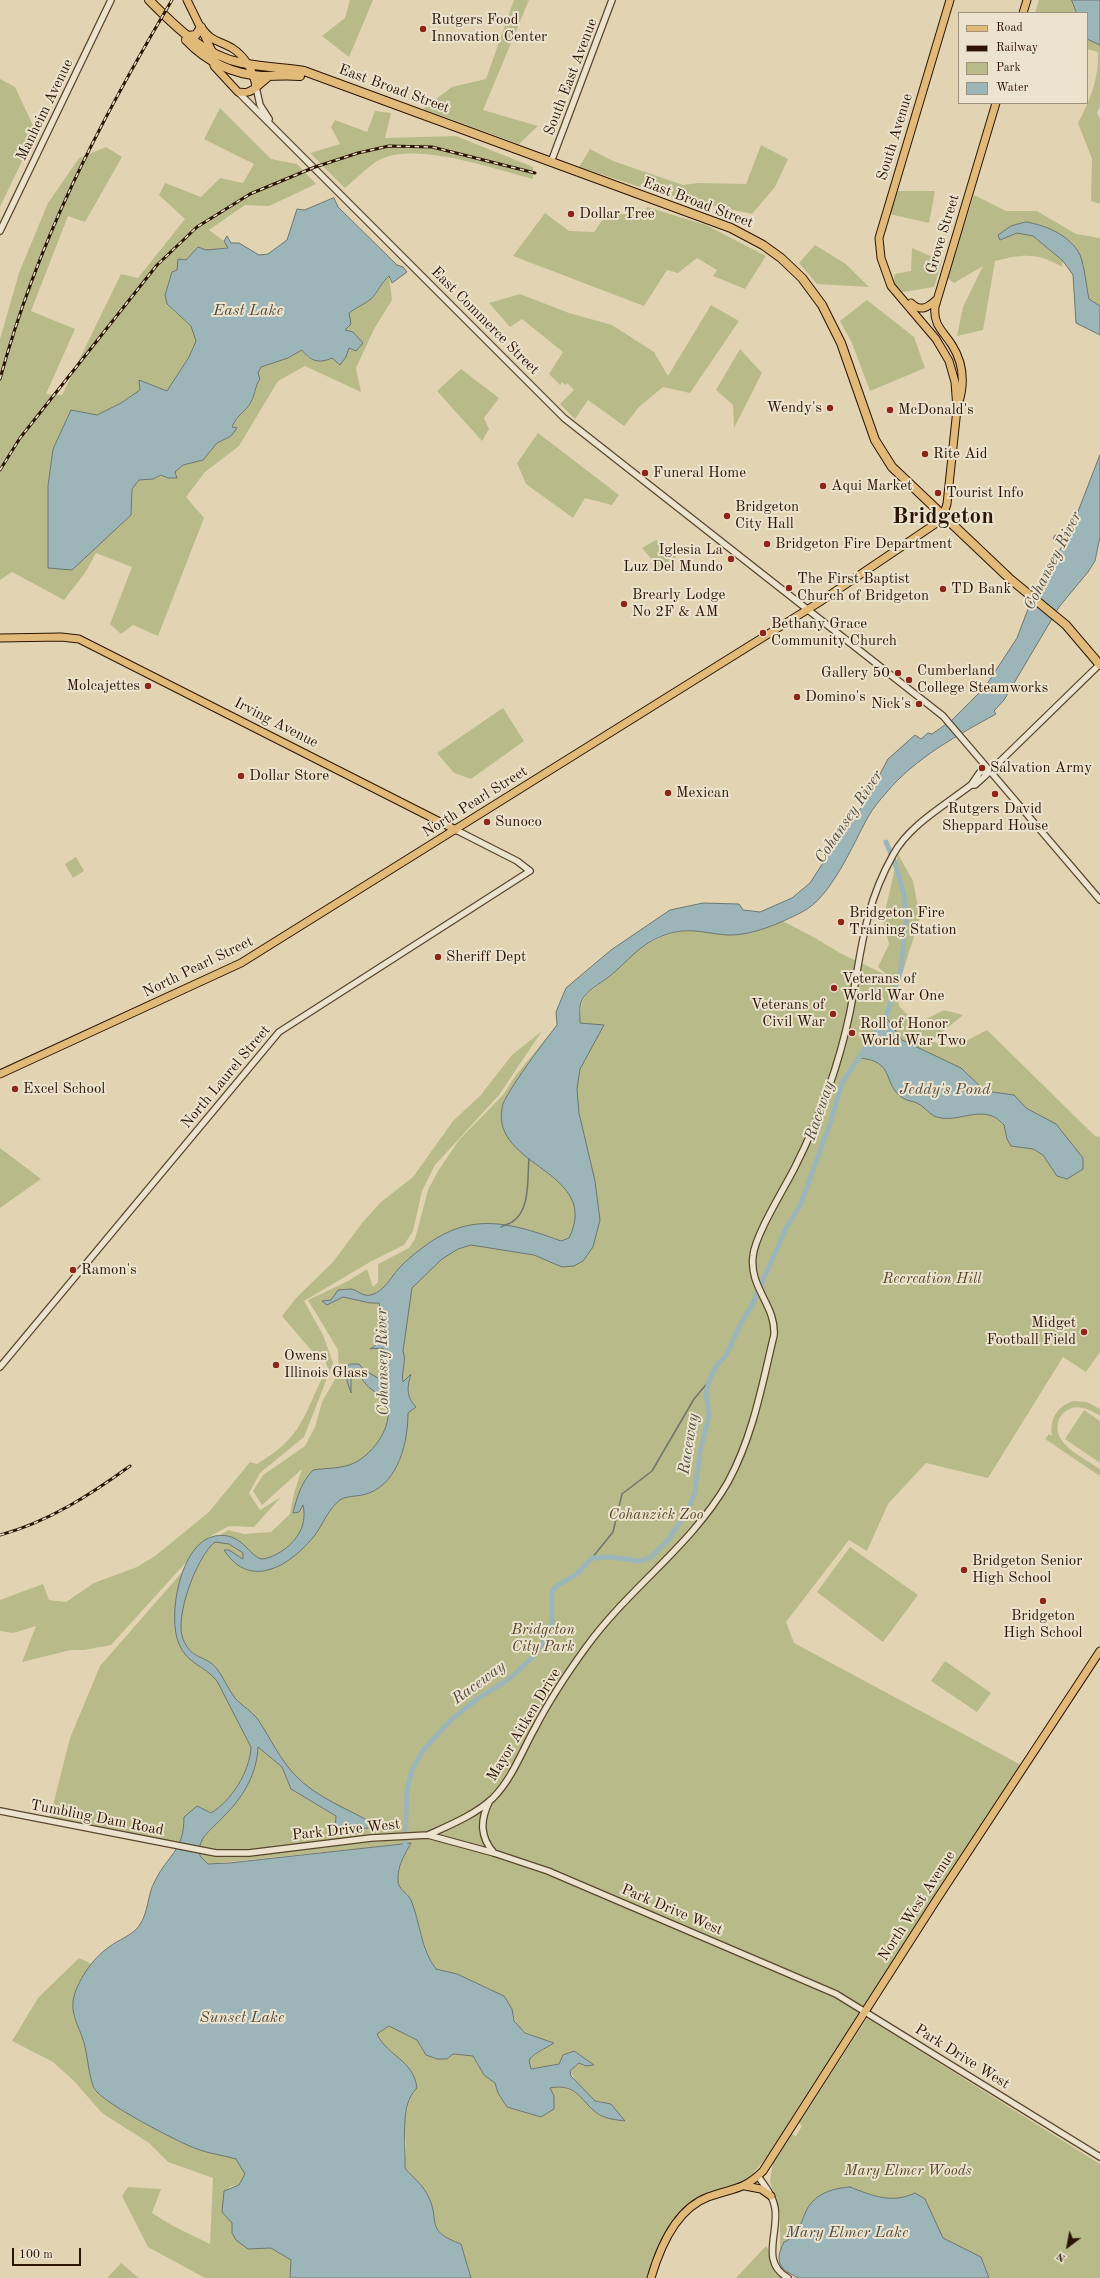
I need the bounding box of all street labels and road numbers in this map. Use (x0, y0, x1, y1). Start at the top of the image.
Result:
street label: South East Avenue (540, 16, 602, 138)
street label: Manheim Avenue (13, 56, 77, 164)
street label: East Broad Street (336, 61, 452, 117)
street label: South Avenue (873, 91, 917, 183)
street label: East Broad Street (640, 174, 756, 232)
street label: Grove Street (922, 192, 964, 276)
street label: East Commerce Street (427, 263, 543, 379)
street label: Irving Avenue (231, 694, 321, 752)
street label: North Pearl Street (419, 762, 531, 842)
street label: North Pearl Street (140, 932, 256, 1002)
street label: North Laurel Street (178, 1022, 274, 1132)
street label: Mayor Aitken Drive (483, 1665, 565, 1785)
street label: Tumbling Dam Road (29, 1796, 165, 1840)
street label: Park Drive West (291, 1815, 401, 1845)
street label: North West Avenue (875, 1847, 959, 1965)
street label: Park Drive West (619, 1881, 725, 1939)
street label: Park Drive West (911, 2021, 1013, 2093)

